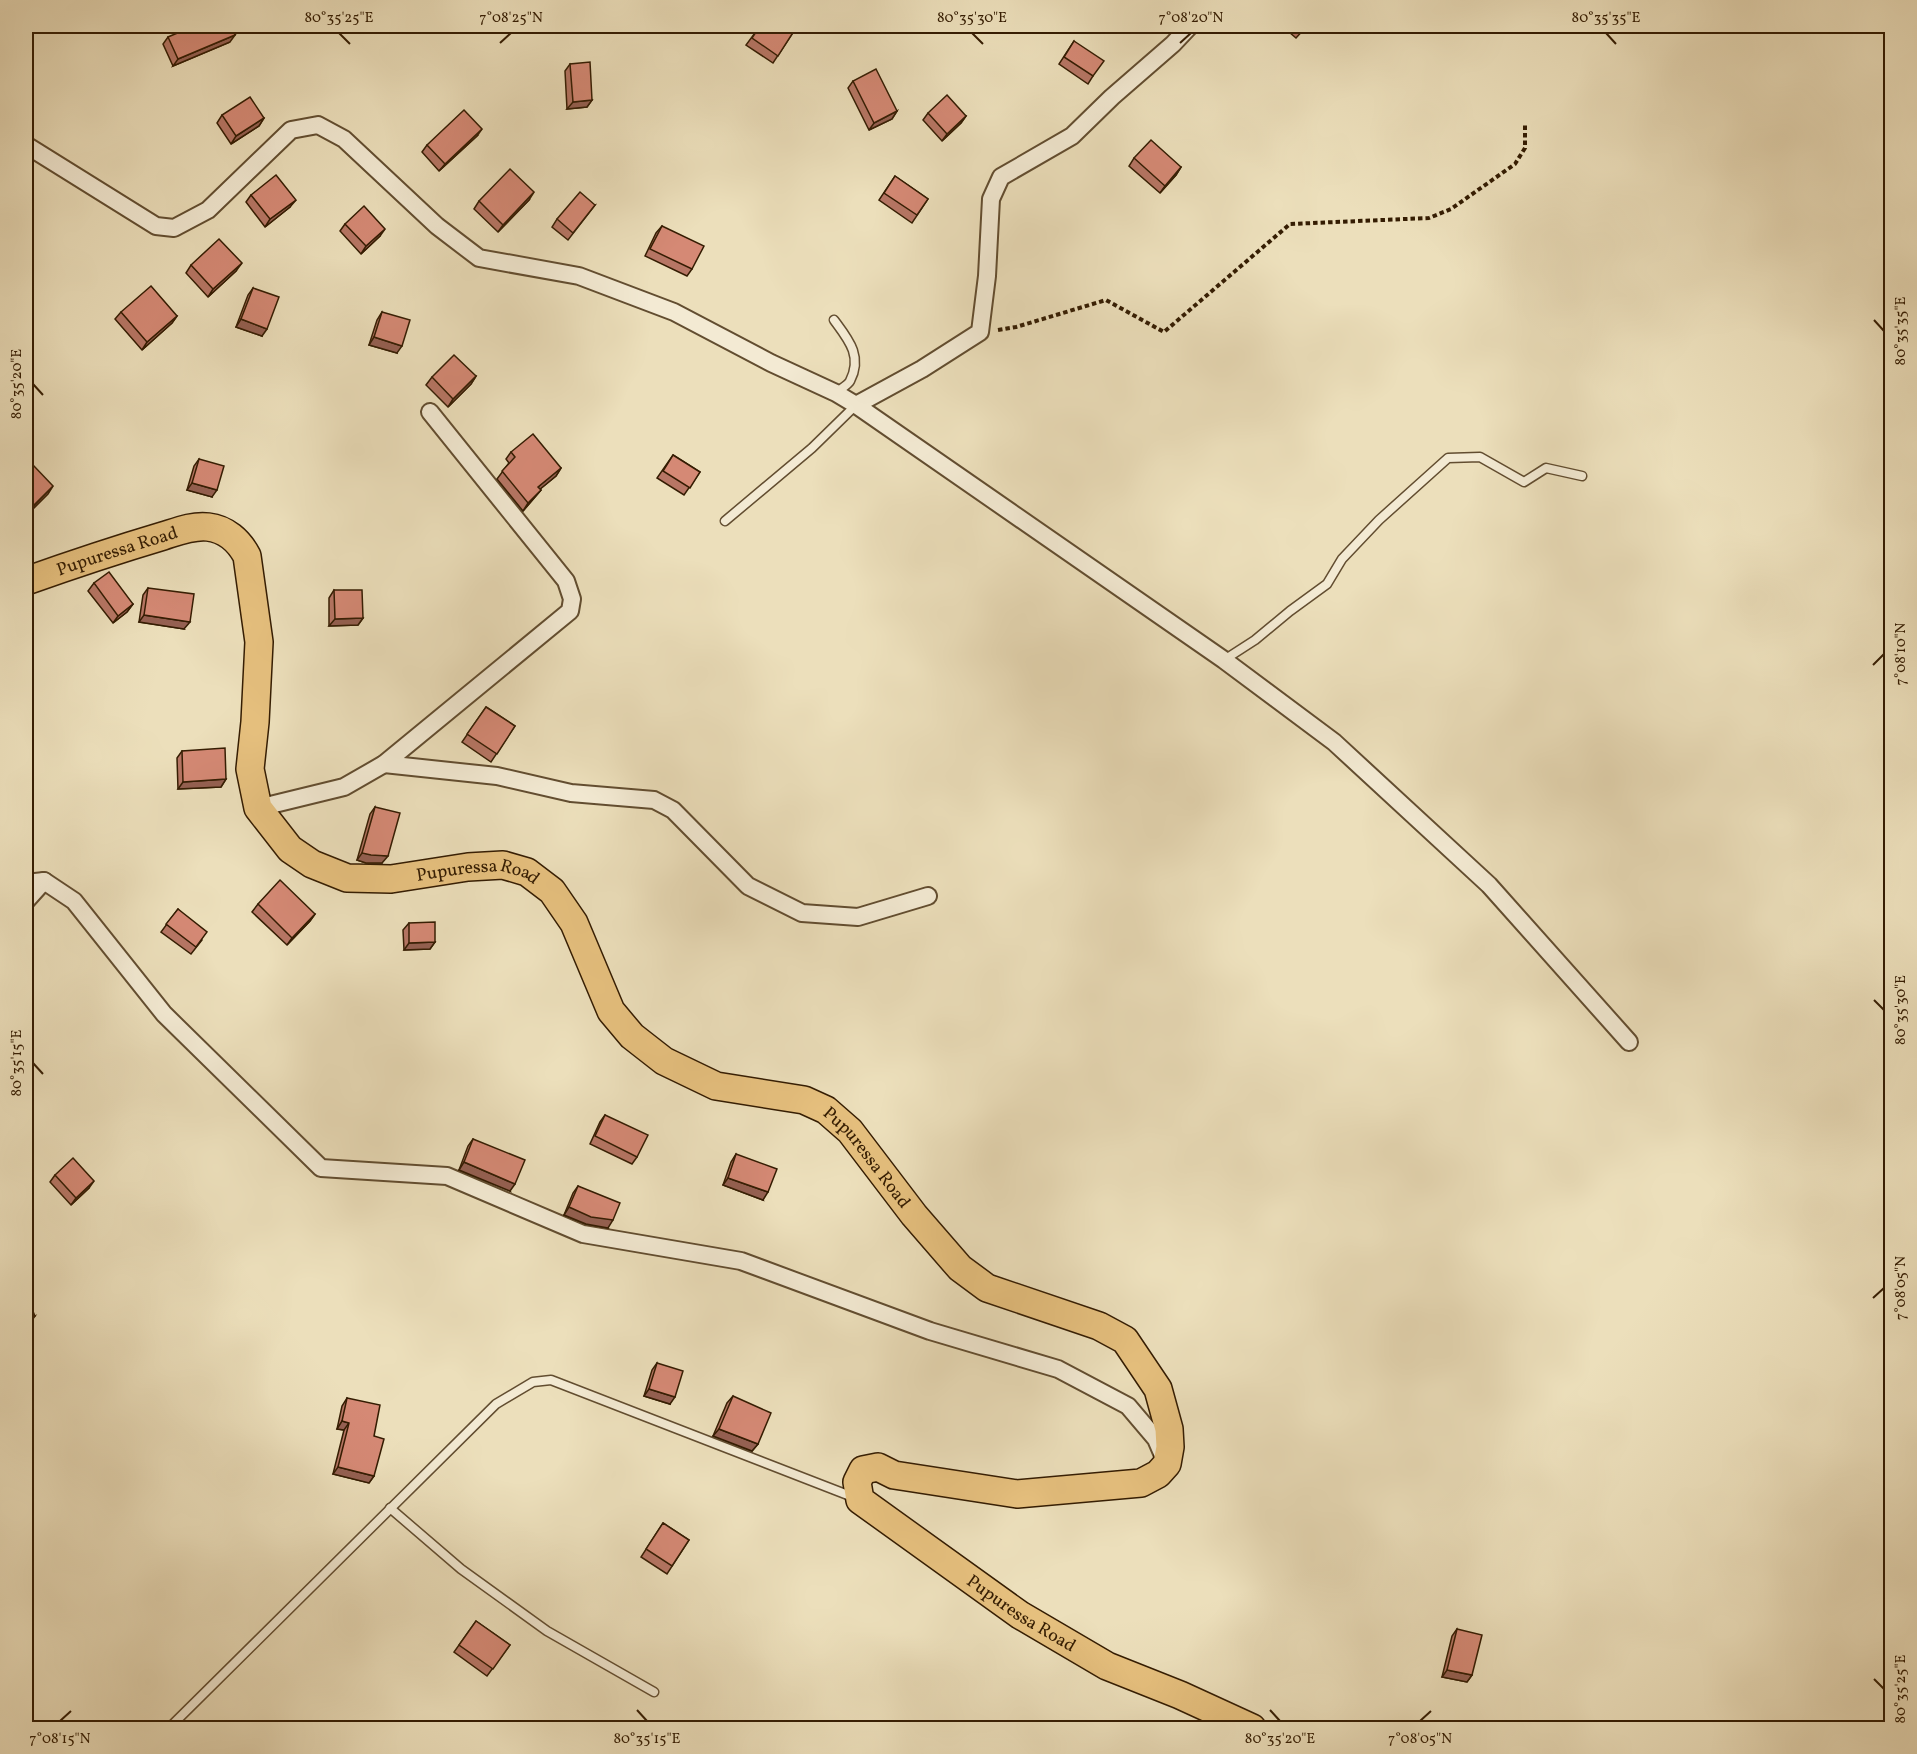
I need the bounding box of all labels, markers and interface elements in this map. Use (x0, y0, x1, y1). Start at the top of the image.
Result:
text: 80°35'25"E (304, 8, 374, 29)
text: 7°08'25"N (479, 8, 543, 29)
text: 80°35'30"E (937, 8, 1007, 29)
text: 7°08'20"N (1159, 8, 1223, 29)
text: 80°35'35"E (1572, 8, 1640, 29)
text: 80°35'35"E (1891, 297, 1912, 365)
text: 80°35'20"E (7, 349, 28, 419)
street label: Pupuressa Road (54, 521, 181, 583)
text: 7°08'10"N (1891, 622, 1912, 686)
street label: Pupuressa Road (415, 854, 544, 891)
text: 80°35'30"E (1891, 975, 1912, 1045)
text: 80°35'15"E (7, 1029, 28, 1097)
street label: Pupuressa Road (817, 1102, 916, 1214)
text: 7°08'05"N (1891, 1256, 1912, 1320)
street label: Pupuressa Road (961, 1569, 1080, 1659)
text: 80°35'25"E (1891, 1654, 1912, 1724)
text: 7°08'15"N (29, 1729, 91, 1750)
text: 80°35'15"E (613, 1729, 681, 1750)
text: 80°35'20"E (1245, 1729, 1315, 1750)
text: 7°08'05"N (1388, 1729, 1452, 1750)

